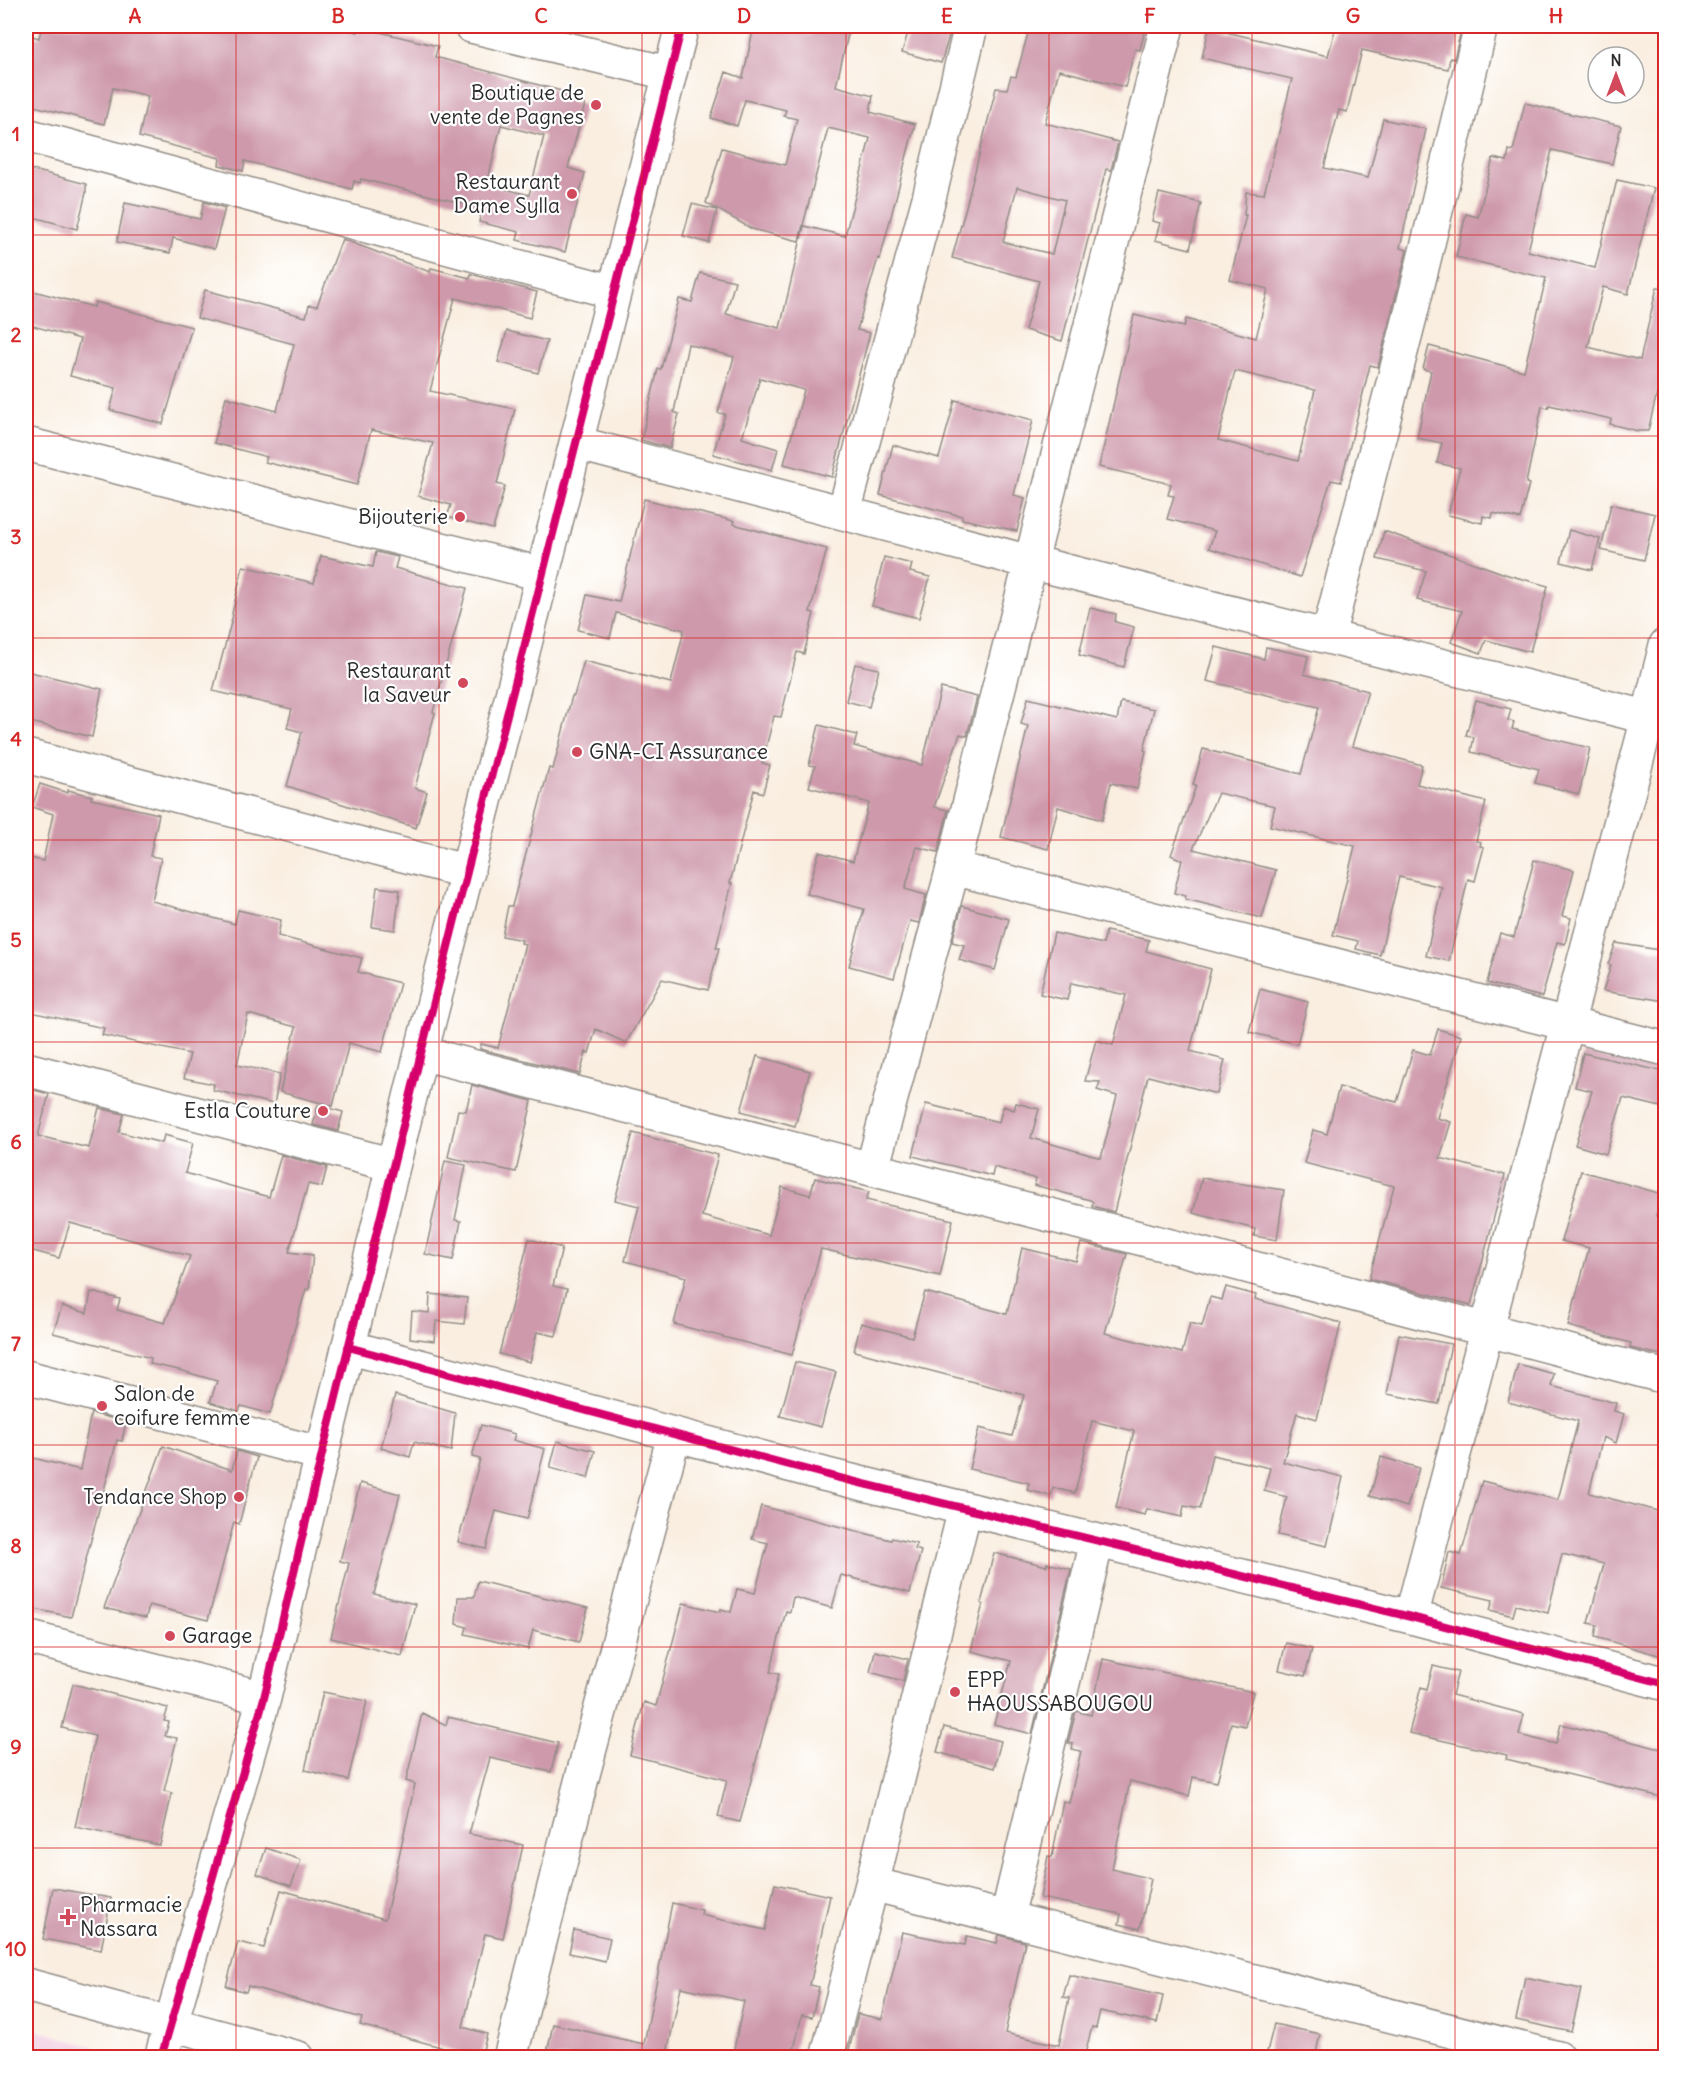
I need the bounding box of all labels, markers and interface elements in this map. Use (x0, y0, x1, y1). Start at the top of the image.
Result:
text: A (129, 3, 142, 28)
text: B (331, 3, 345, 28)
text: C (534, 3, 548, 28)
text: D (737, 3, 751, 28)
text: E (941, 3, 953, 28)
text: F (1144, 3, 1156, 28)
text: G (1346, 3, 1360, 28)
text: H (1549, 3, 1563, 28)
north arrow (1586, 45, 1646, 105)
text: N (1610, 50, 1622, 70)
place label: Boutique de vente de Pagnes (430, 79, 584, 130)
marker: Boutique de vente de Pagnes (589, 98, 603, 112)
text: 1 (12, 121, 20, 146)
place label: Restaurant Dame Sylla (453, 168, 560, 219)
marker: Restaurant Dame Sylla (565, 187, 579, 201)
text: 2 (11, 322, 22, 347)
place label: Bijouterie (358, 503, 448, 530)
marker: Bijouterie (453, 510, 467, 524)
text: 3 (10, 524, 22, 549)
place label: Restaurant la Saveur (347, 657, 451, 708)
marker: Restaurant la Saveur (456, 676, 470, 690)
text: 4 (10, 726, 22, 751)
place label: GNA-CI Assurance (589, 738, 768, 765)
marker: GNA-CI Assurance (570, 745, 584, 759)
text: 5 (10, 927, 22, 952)
place label: Estla Couture (184, 1097, 311, 1124)
marker: Estla Couture (316, 1104, 330, 1118)
text: 6 (10, 1129, 22, 1154)
text: 7 (11, 1331, 21, 1356)
place label: Salon de coifure femme (114, 1380, 250, 1431)
marker: Salon de coifure femme (95, 1399, 109, 1413)
place label: Tendance Shop (83, 1483, 227, 1510)
marker: Tendance Shop (232, 1490, 246, 1504)
text: 8 (10, 1533, 22, 1558)
place label: Garage (182, 1622, 252, 1649)
marker: Garage (163, 1629, 177, 1643)
place label: EPP HAOUSSABOUGOU (967, 1666, 1153, 1717)
marker: EPP HAOUSSABOUGOU (948, 1685, 962, 1699)
text: 9 (10, 1734, 22, 1759)
place label: Pharmacie Nassara (80, 1891, 182, 1942)
marker: Pharmacie Nassara (61, 1910, 75, 1924)
text: 10 (5, 1936, 27, 1961)

